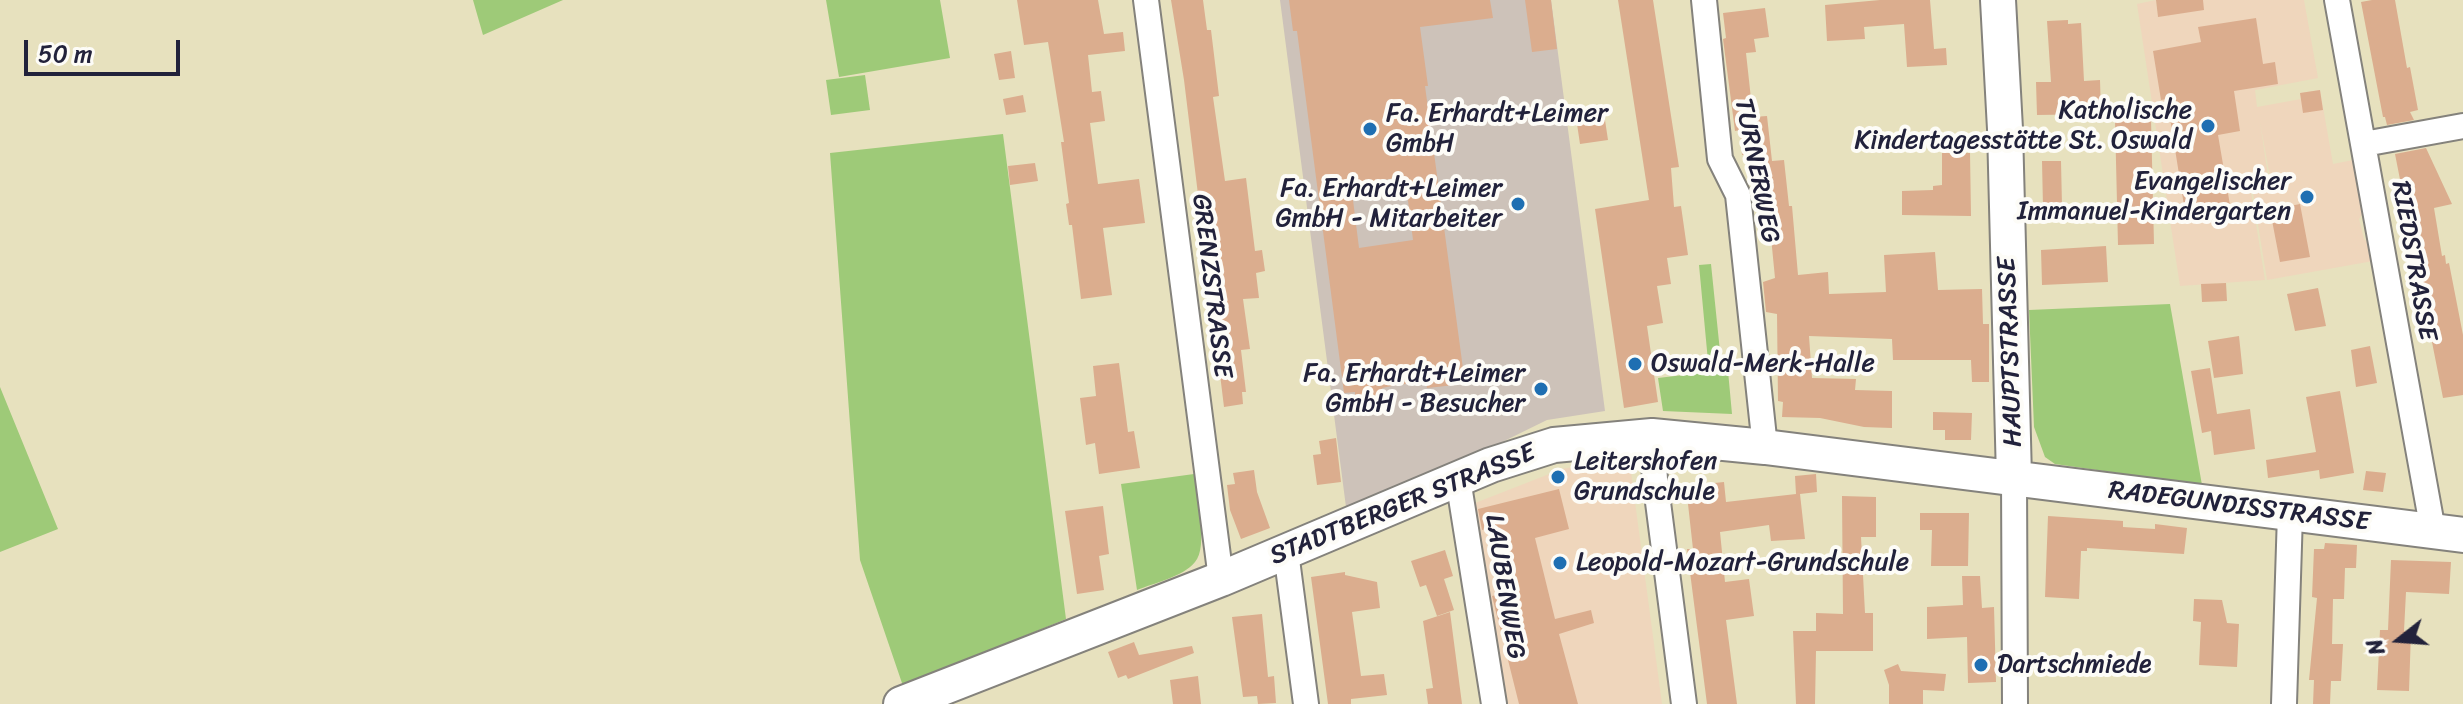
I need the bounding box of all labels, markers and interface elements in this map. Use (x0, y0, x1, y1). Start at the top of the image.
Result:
scale bar (28, 24, 184, 74)
text: 50 m (38, 33, 93, 75)
place label: Katholische Kindertagesstätte St. Oswald (1854, 95, 2192, 156)
street label: TURNERWEG (1727, 96, 1785, 246)
place label: Fa. Erhardt+Leimer GmbH (1386, 98, 1608, 160)
marker: Katholische Kindertagesstätte St. Oswald (2199, 117, 2217, 135)
marker: Fa. Erhardt+Leimer GmbH (1361, 120, 1379, 138)
place label: Evangelischer Immanuel-Kindergarten (2017, 166, 2291, 228)
place label: Fa. Erhardt+Leimer GmbH - Mitarbeiter (1276, 173, 1502, 234)
street label: RIEDSTRASSE (2384, 179, 2442, 343)
marker: Evangelischer Immanuel-Kindergarten (2298, 188, 2316, 206)
street label: GRENZSTRASSE (1184, 192, 1238, 380)
marker: Fa. Erhardt+Leimer GmbH - Mitarbeiter (1509, 195, 1527, 213)
street label: HAUPTSTRASSE (1992, 256, 2030, 448)
place label: Oswald-Merk-Halle (1651, 348, 1875, 380)
marker: Oswald-Merk-Halle (1626, 355, 1644, 373)
place label: Fa. Erhardt+Leimer GmbH - Besucher (1303, 358, 1525, 420)
marker: Fa. Erhardt+Leimer GmbH - Besucher (1532, 380, 1550, 398)
street label: STADTBERGER STRASSE (1266, 437, 1540, 573)
place label: Leitershofen Grundschule (1574, 446, 1717, 508)
marker: Leitershofen Grundschule (1549, 468, 1567, 486)
street label: RADEGUNDISSTRASSE (2107, 475, 2371, 539)
street label: LAUBENWEG (1477, 512, 1531, 662)
place label: Leopold-Mozart-Grundschule (1576, 547, 1909, 579)
marker: Leopold-Mozart-Grundschule (1551, 554, 1569, 572)
north arrow (2359, 600, 2439, 680)
text: N (2355, 634, 2396, 660)
place label: Dartschmiede (1997, 649, 2152, 681)
marker: Dartschmiede (1972, 656, 1990, 674)

